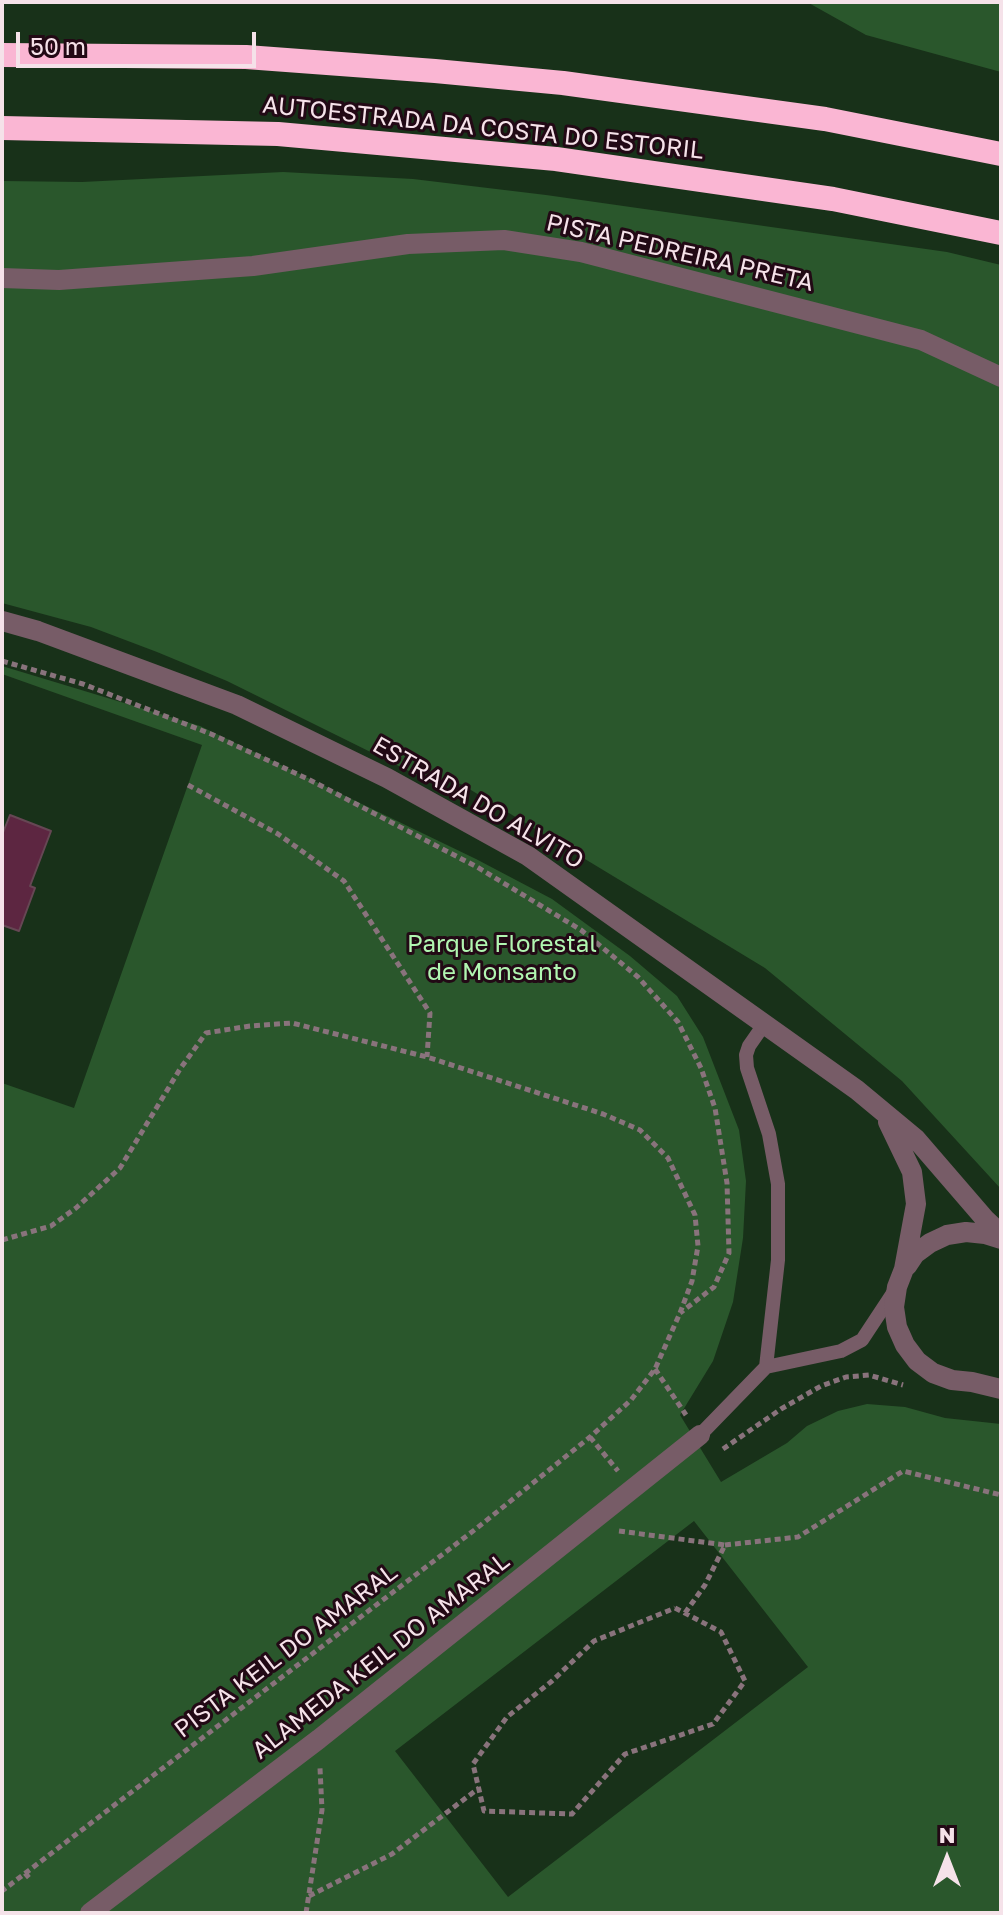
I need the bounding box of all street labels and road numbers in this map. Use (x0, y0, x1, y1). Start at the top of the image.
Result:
street label: AUTOESTRADA DA COSTA DO ESTORIL (261, 91, 705, 165)
street label: PISTA PEDREIRA PRETA (544, 208, 816, 298)
street label: ESTRADA DO ALVITO (367, 731, 589, 875)
street label: ALAMEDA KEIL DO AMARAL (247, 1547, 515, 1765)
street label: PISTA KEIL DO AMARAL (169, 1558, 403, 1744)

